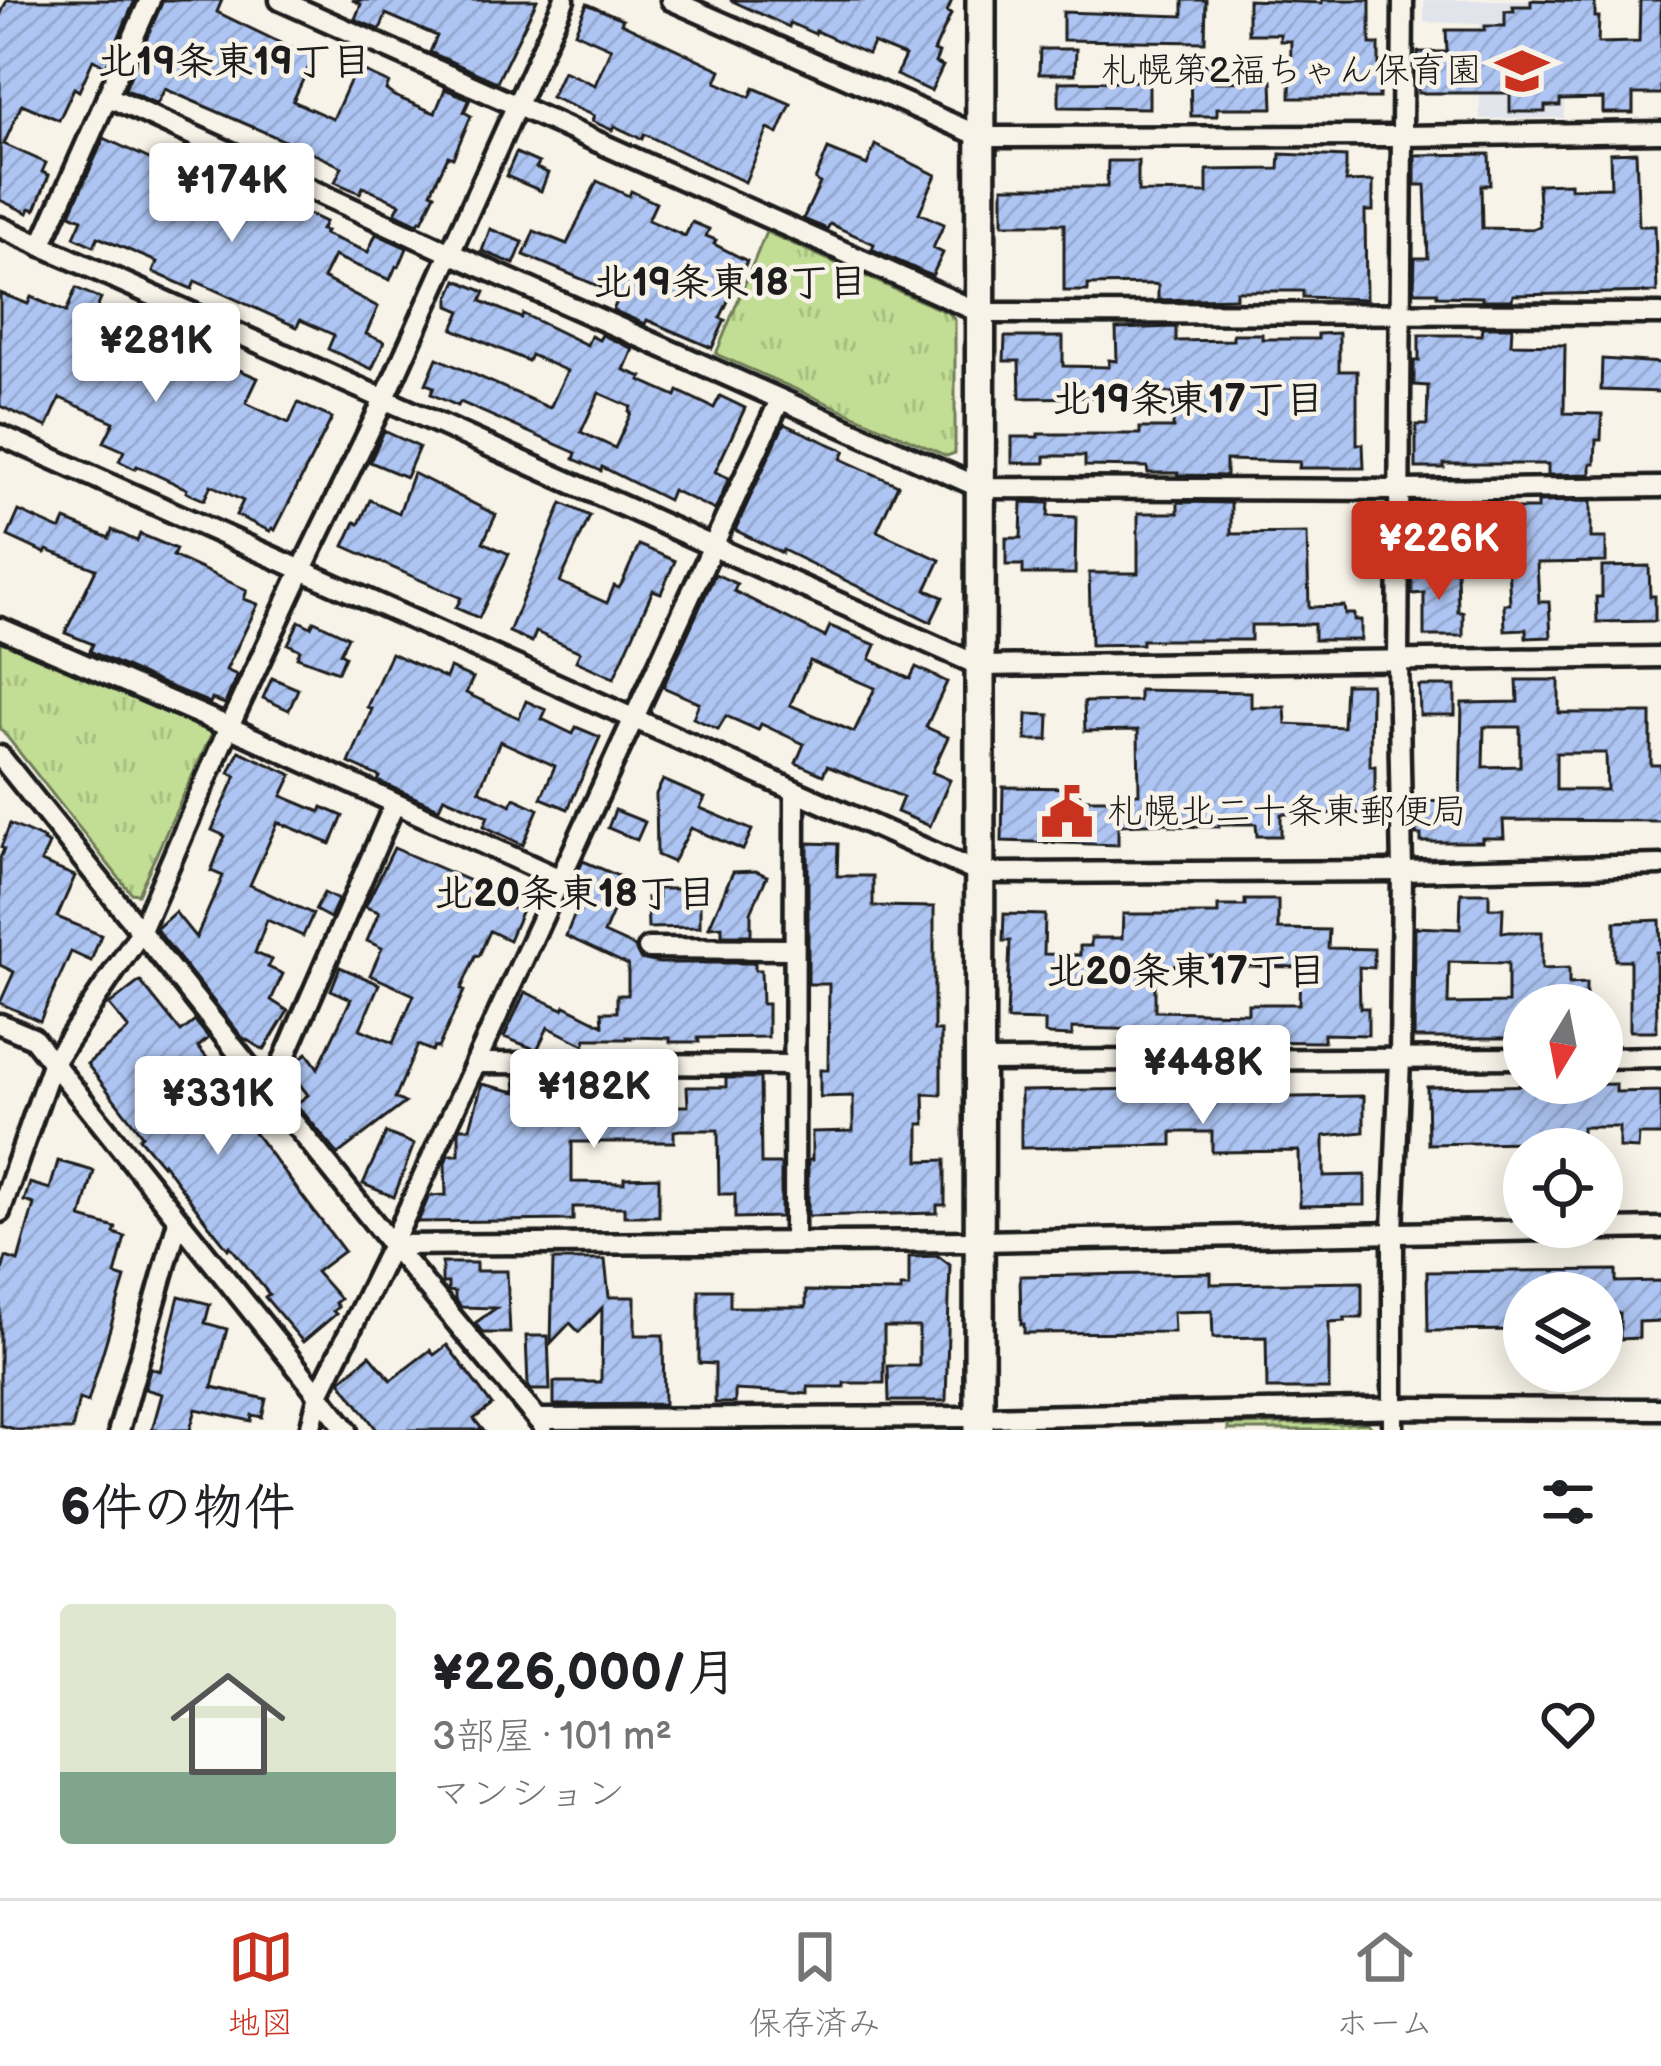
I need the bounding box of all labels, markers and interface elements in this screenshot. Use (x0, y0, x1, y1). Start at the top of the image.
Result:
district label: 北19条東19丁目 (97, 39, 371, 86)
school or university icon: 札幌第2福ちゃん保育園 (1493, 42, 1551, 100)
place label: 札幌第2福ちゃん保育園 (1101, 50, 1482, 93)
pin: ¥174K (148, 143, 316, 245)
text: ¥174K (176, 158, 288, 205)
district label: 北19条東18丁目 (593, 260, 867, 307)
pin: ¥281K (72, 303, 240, 405)
text: ¥281K (99, 318, 213, 365)
district label: 北19条東17丁目 (1052, 377, 1324, 424)
pin: ¥226K (1355, 501, 1523, 603)
text: ¥226K (1379, 516, 1499, 563)
public building icon: 札幌北二十条東郵便局 (1038, 783, 1096, 841)
place label: 札幌北二十条東郵便局 (1107, 791, 1467, 834)
district label: 北20条東18丁目 (434, 871, 716, 918)
district label: 北20条東17丁目 (1046, 949, 1326, 996)
north arrow (1503, 984, 1623, 1104)
map controls (1503, 984, 1623, 1392)
pin: ¥448K (1119, 1025, 1287, 1127)
text: ¥448K (1143, 1040, 1263, 1087)
pin: ¥182K (510, 1049, 678, 1151)
pin: ¥331K (134, 1056, 302, 1158)
text: ¥182K (537, 1064, 651, 1111)
text: ¥331K (162, 1071, 274, 1118)
button: locate (1503, 1128, 1623, 1248)
button: layers (1503, 1272, 1623, 1392)
icon: filters (1535, 1469, 1601, 1535)
text: 6件の物件 (60, 1478, 295, 1539)
text: ¥226,000/月 (432, 1643, 737, 1704)
icon: home (156, 1652, 300, 1796)
icon: heart (1535, 1691, 1601, 1757)
text: 3部屋 · 101 m² (432, 1714, 672, 1761)
text: マンション (432, 1771, 625, 1818)
tab: 地図 (228, 1924, 294, 2044)
tab: 保存済み (749, 1924, 881, 2044)
tab: ホーム (1336, 1924, 1433, 2044)

